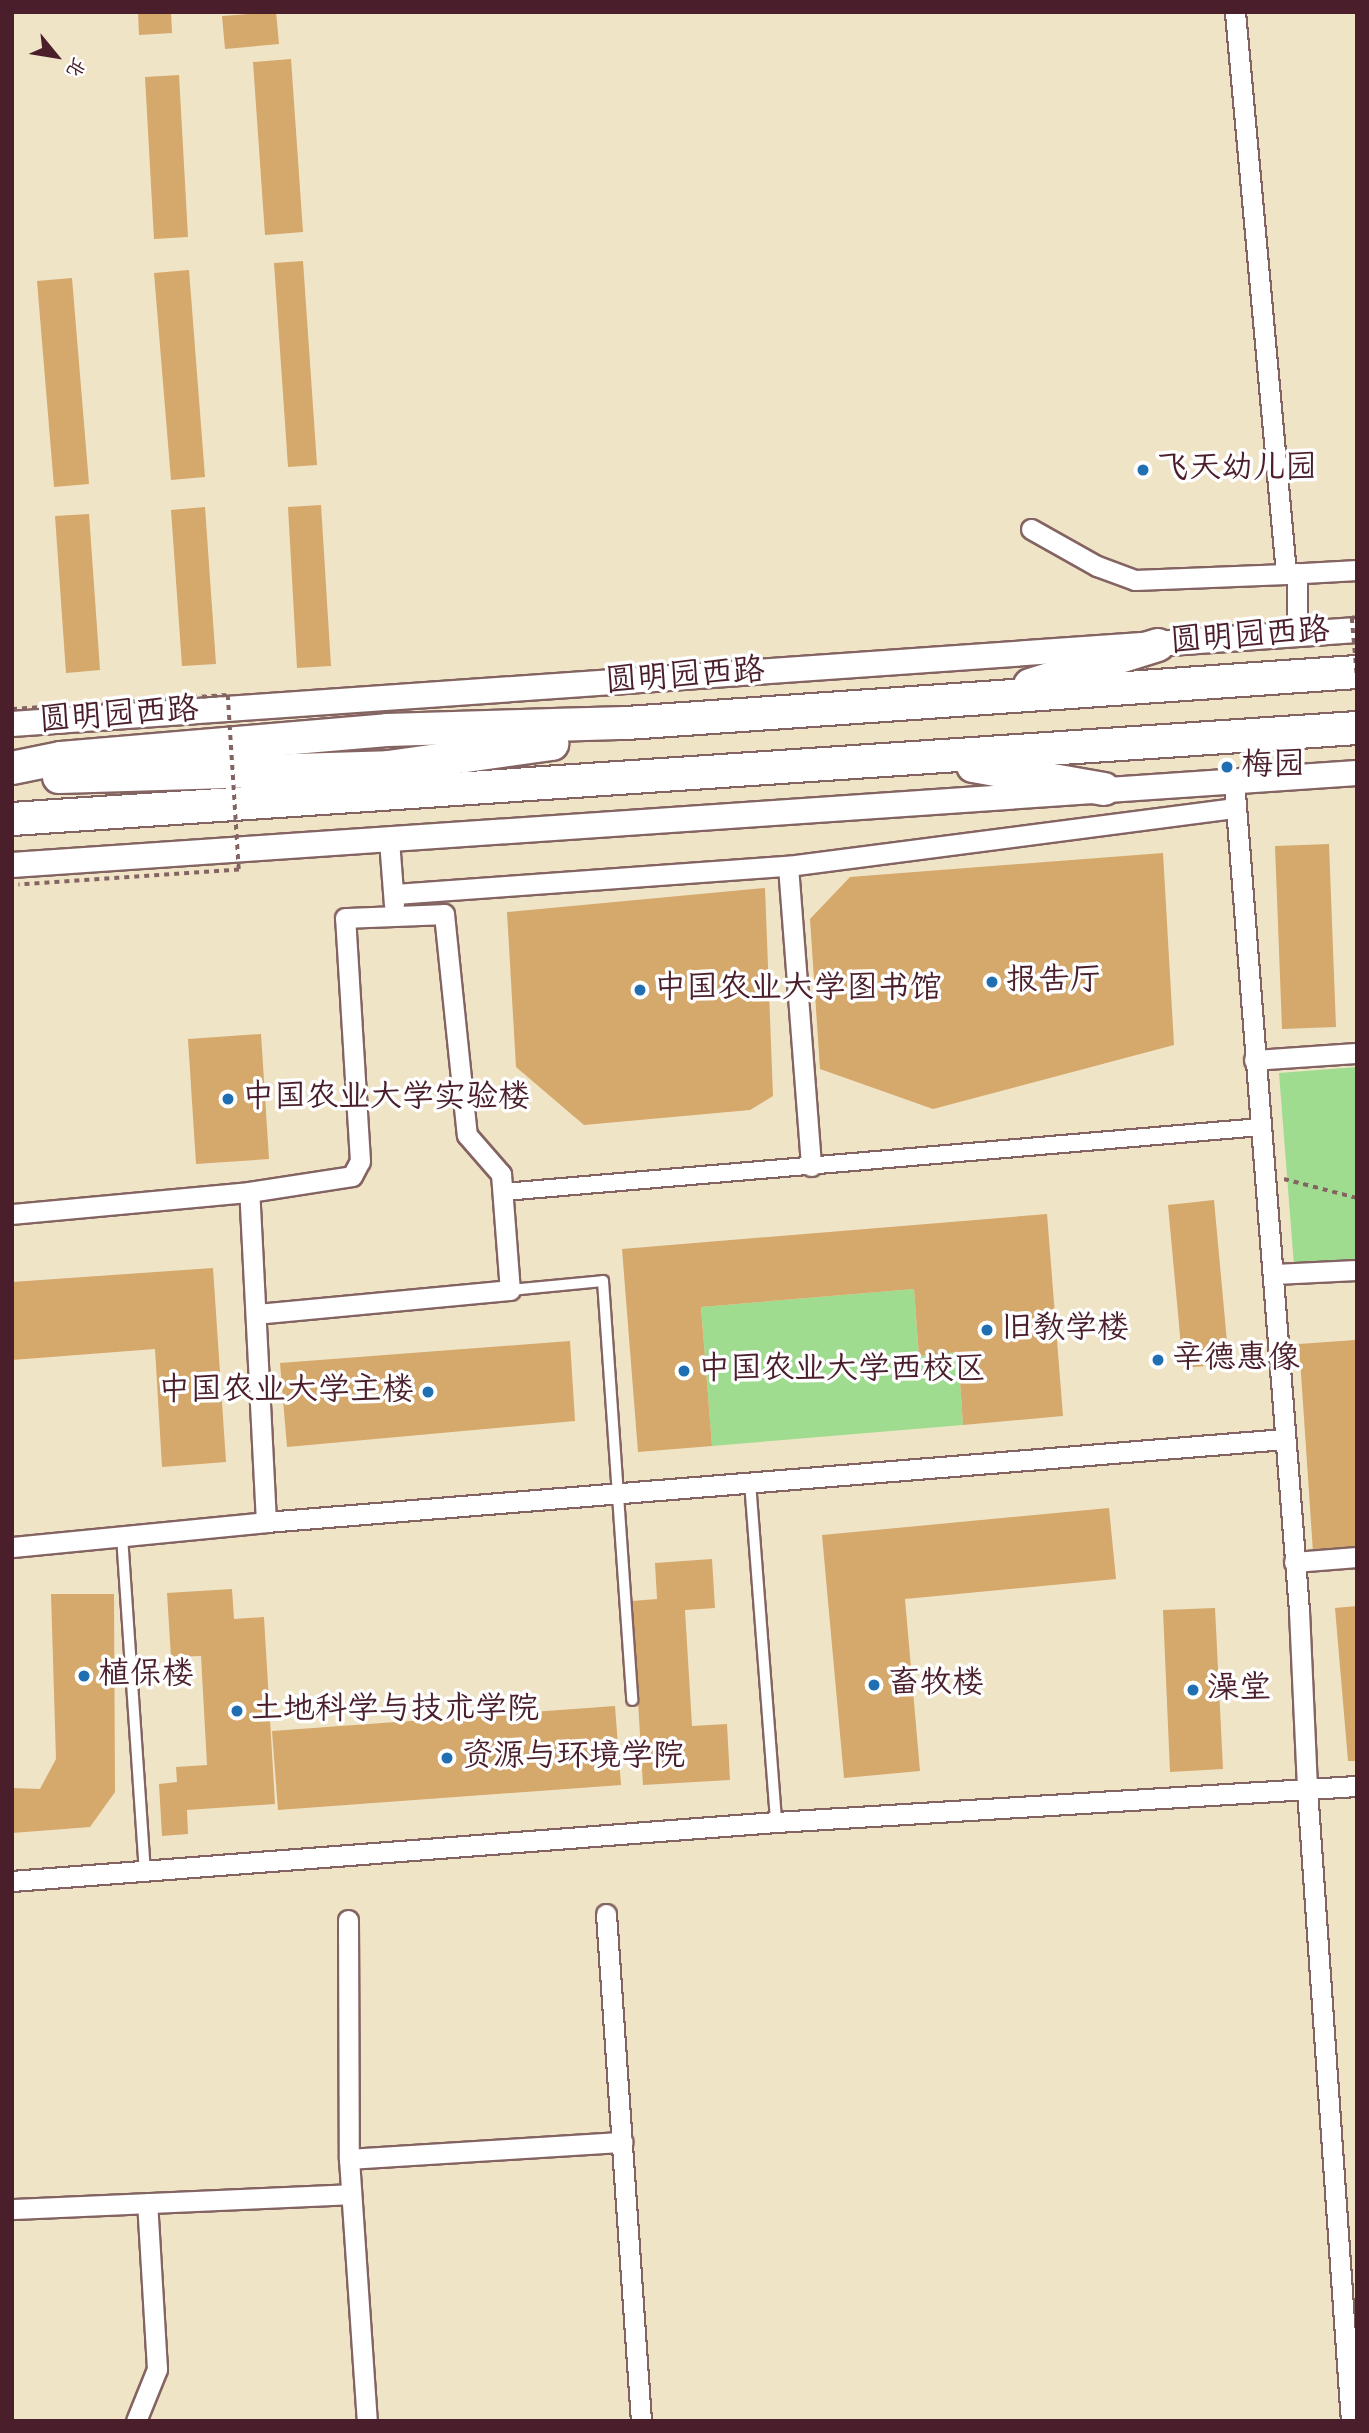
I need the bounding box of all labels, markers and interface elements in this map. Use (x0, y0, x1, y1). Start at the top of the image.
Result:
north arrow (21, 21, 91, 91)
text: 北 (58, 52, 91, 82)
place label: 飞天幼儿园 (1157, 451, 1317, 489)
marker: 飞天幼儿园 (1135, 462, 1151, 478)
street label: 圆明园西路 (1169, 613, 1331, 663)
street label: 圆明园西路 (604, 653, 766, 703)
street label: 圆明园西路 (38, 692, 200, 742)
place label: 梅园 (1241, 748, 1305, 786)
marker: 梅园 (1219, 759, 1235, 775)
place label: 报告厅 (1006, 963, 1102, 1001)
place label: 中国农业大学图书馆 (654, 971, 942, 1009)
marker: 报告厅 (984, 974, 1000, 990)
marker: 中国农业大学图书馆 (632, 982, 648, 998)
place label: 中国农业大学实验楼 (242, 1080, 530, 1118)
marker: 中国农业大学实验楼 (220, 1091, 236, 1107)
place label: 旧教学楼 (1001, 1311, 1129, 1349)
marker: 旧教学楼 (979, 1322, 995, 1338)
place label: 辛德惠像 (1172, 1341, 1300, 1379)
place label: 中国农业大学西校区 (698, 1352, 986, 1390)
marker: 辛德惠像 (1150, 1352, 1166, 1368)
marker: 中国农业大学西校区 (676, 1363, 692, 1379)
place label: 中国农业大学主楼 (158, 1373, 414, 1411)
marker: 中国农业大学主楼 (420, 1384, 436, 1400)
place label: 植保楼 (98, 1657, 194, 1695)
place label: 畜牧楼 (888, 1666, 984, 1704)
marker: 植保楼 (76, 1668, 92, 1684)
place label: 澡堂 (1207, 1671, 1271, 1709)
marker: 畜牧楼 (866, 1677, 882, 1693)
marker: 澡堂 (1185, 1682, 1201, 1698)
place label: 土地科学与技术学院 (251, 1692, 539, 1730)
marker: 土地科学与技术学院 (229, 1703, 245, 1719)
place label: 资源与环境学院 (461, 1739, 685, 1777)
marker: 资源与环境学院 (439, 1750, 455, 1766)

